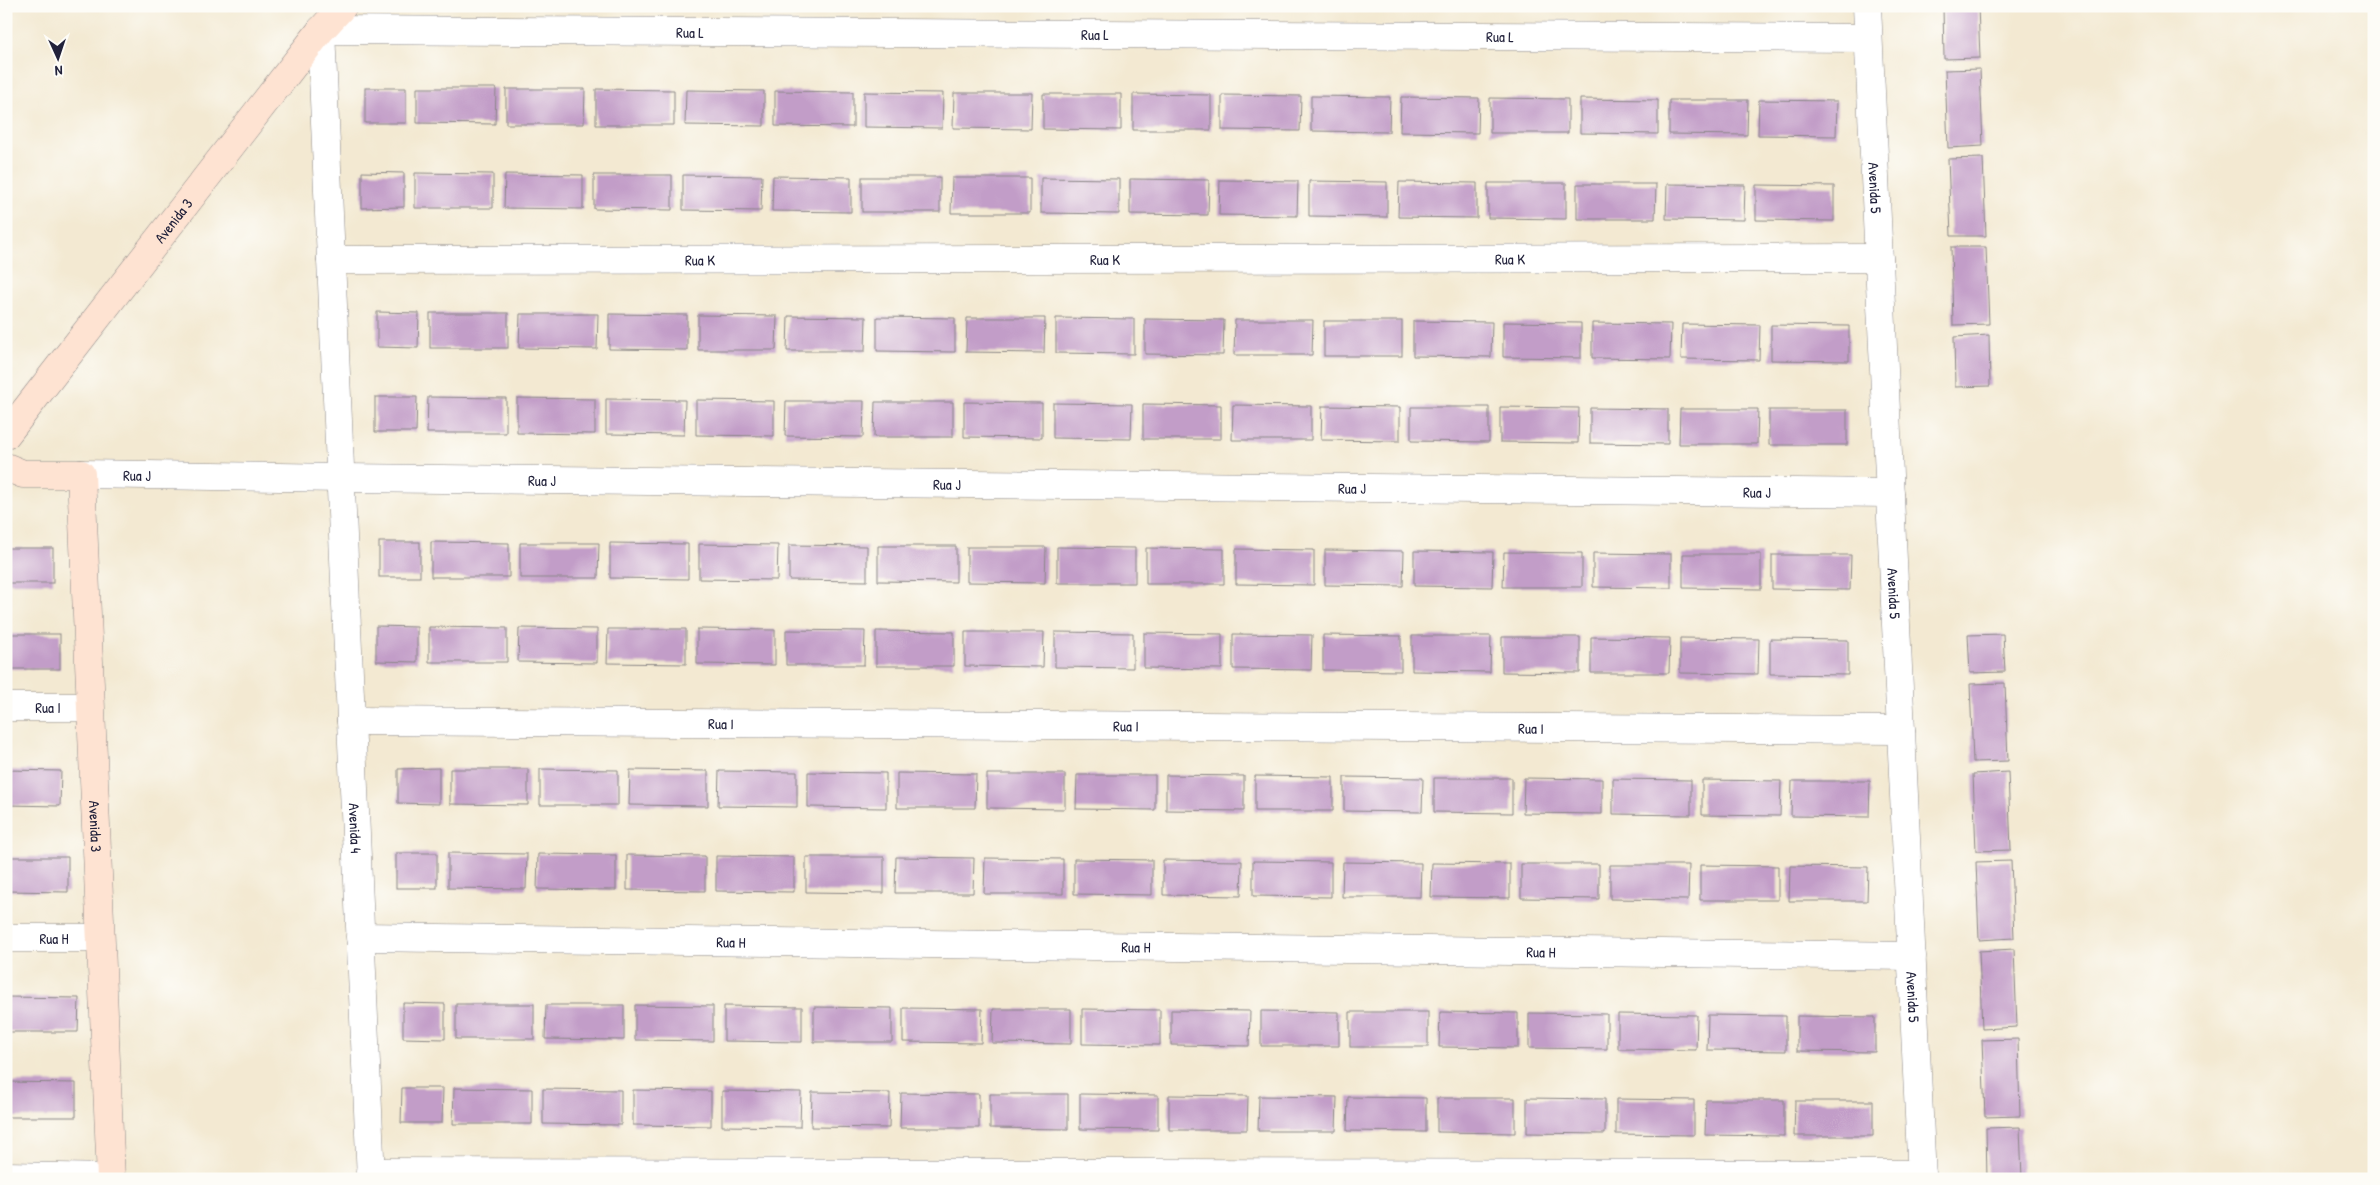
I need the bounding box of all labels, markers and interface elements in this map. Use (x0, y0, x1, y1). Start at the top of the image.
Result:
street label: Rua L (676, 21, 704, 42)
street label: Rua L (1081, 23, 1109, 45)
street label: Rua L (1486, 26, 1514, 47)
north arrow (32, 32, 82, 82)
text: N (54, 62, 63, 81)
street label: Avenida 5 (1864, 162, 1887, 214)
street label: Avenida 3 (149, 193, 197, 247)
street label: Rua K (1090, 248, 1120, 270)
street label: Rua K (1495, 248, 1525, 269)
street label: Rua K (685, 249, 715, 270)
street label: Rua J (123, 464, 151, 486)
street label: Rua J (528, 469, 556, 491)
street label: Rua J (933, 473, 961, 495)
street label: Rua J (1338, 477, 1366, 498)
street label: Rua J (1743, 481, 1771, 502)
street label: Avenida 5 (1883, 567, 1906, 620)
street label: Rua I (35, 697, 61, 718)
street label: Rua I (708, 713, 734, 734)
street label: Rua I (1113, 715, 1139, 736)
street label: Rua I (1518, 717, 1544, 738)
street label: Avenida 3 (84, 800, 108, 853)
street label: Avenida 4 (344, 803, 367, 854)
street label: Rua H (39, 928, 69, 949)
street label: Rua H (716, 931, 746, 952)
street label: Rua H (1121, 936, 1151, 957)
street label: Rua H (1526, 941, 1556, 962)
street label: Avenida 5 (1902, 971, 1925, 1024)

